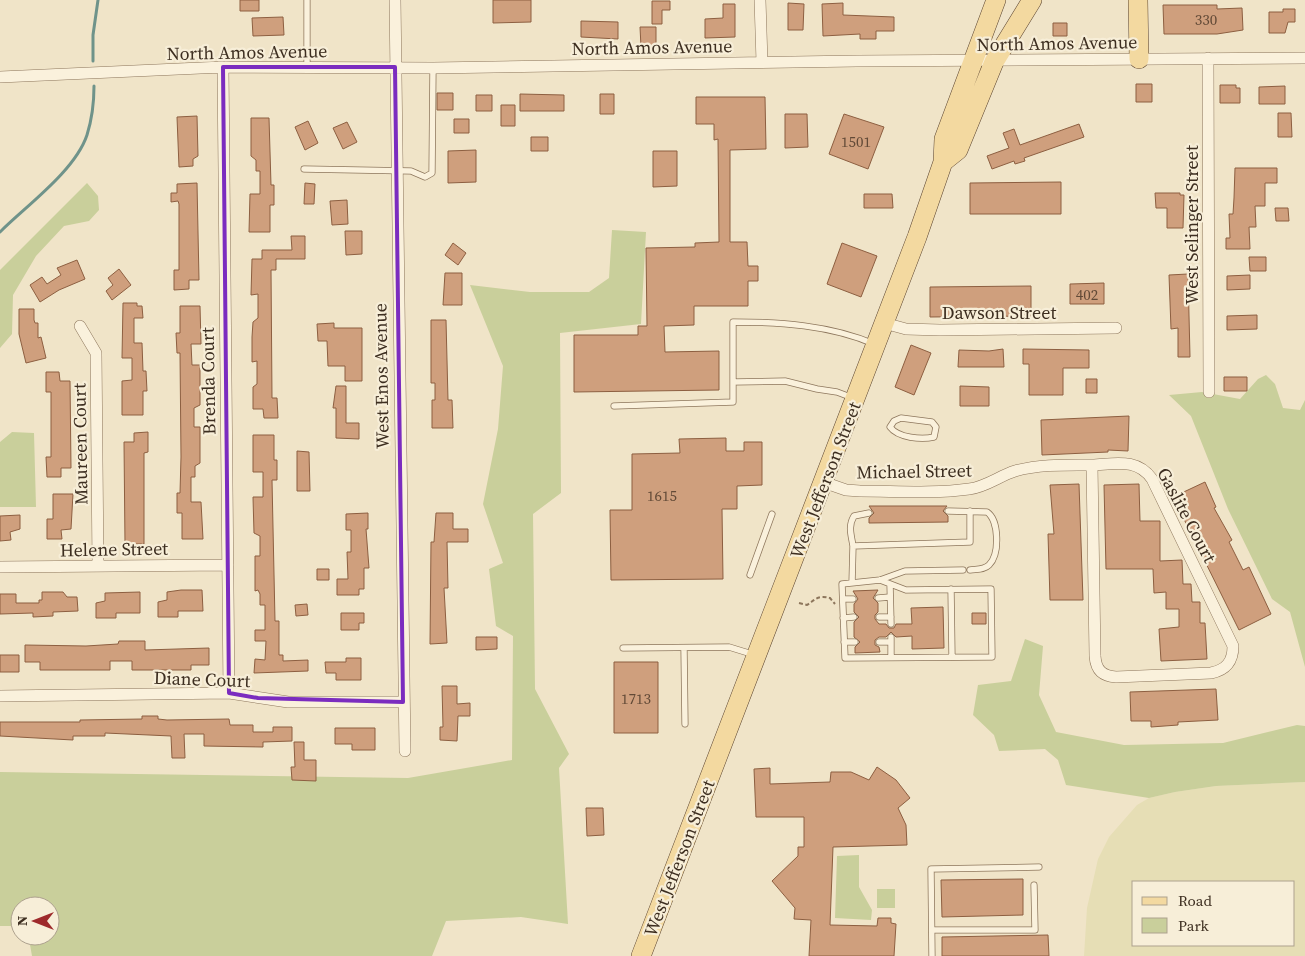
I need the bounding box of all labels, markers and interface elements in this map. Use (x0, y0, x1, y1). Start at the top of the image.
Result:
house number: 330 (1195, 9, 1217, 30)
street label: North Amos Avenue (976, 29, 1138, 57)
street label: North Amos Avenue (571, 33, 733, 61)
street label: North Amos Avenue (166, 38, 328, 66)
house number: 1501 (841, 131, 871, 152)
street label: West Selinger Street (1179, 145, 1204, 305)
house number: 402 (1076, 284, 1098, 305)
street label: Dawson Street (942, 300, 1056, 325)
street label: West Enos Avenue (367, 303, 395, 449)
street label: Brenda Court (195, 327, 221, 435)
street label: Maureen Court (66, 383, 94, 505)
street label: West Jefferson Street (784, 398, 866, 562)
street label: Michael Street (856, 457, 972, 485)
street label: Gaslite Court (1151, 463, 1223, 567)
house number: 1615 (647, 485, 677, 506)
street label: Helene Street (60, 536, 168, 562)
street label: Diane Court (153, 665, 251, 693)
house number: 1713 (621, 688, 651, 709)
street label: West Jefferson Street (638, 776, 720, 940)
legend (1132, 881, 1295, 946)
text: Road (1178, 890, 1212, 911)
north arrow (10, 896, 60, 946)
text: Park (1178, 915, 1210, 936)
text: N (12, 916, 32, 926)

